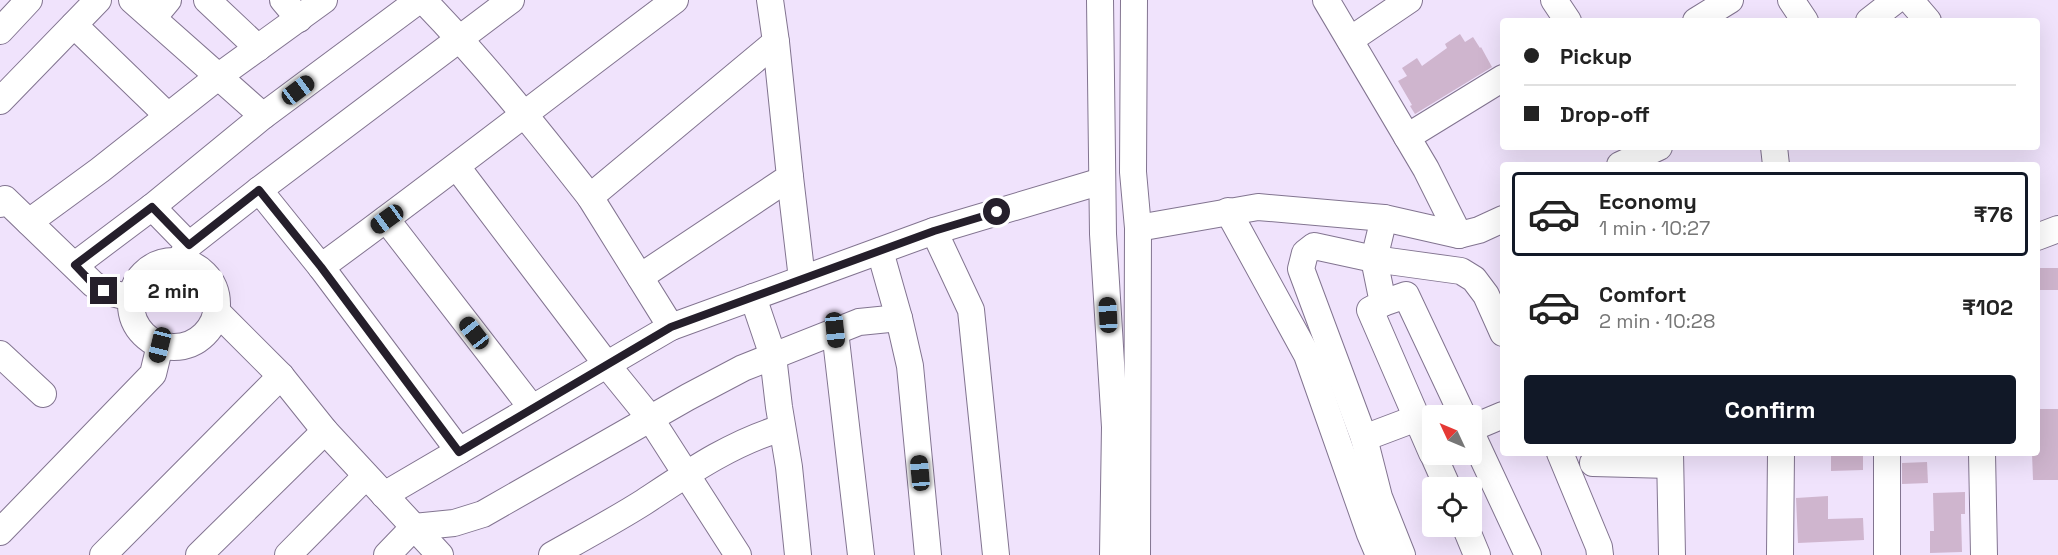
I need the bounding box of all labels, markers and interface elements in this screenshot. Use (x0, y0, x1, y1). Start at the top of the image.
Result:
text: Pickup (1560, 42, 1632, 70)
car (278, 72, 318, 108)
text: Drop-off (1560, 100, 1650, 128)
icon: car (1527, 187, 1581, 241)
text: Economy (1599, 187, 1697, 215)
route start (983, 198, 1010, 225)
text: ₹76 (1974, 200, 2013, 228)
car (367, 201, 407, 237)
text: 1 min · 10:27 (1599, 215, 1710, 241)
callout: 2 min (125, 270, 224, 312)
route end (90, 277, 117, 304)
text: 2 min (148, 278, 199, 304)
icon: car (1527, 280, 1581, 334)
text: Comfort (1599, 280, 1687, 308)
text: ₹102 (1962, 293, 2013, 321)
car (1098, 297, 1118, 333)
text: 2 min · 10:28 (1599, 308, 1715, 334)
car (824, 311, 846, 349)
car (456, 313, 492, 353)
car (147, 325, 173, 365)
button: Confirm (1524, 375, 2016, 444)
north arrow (1422, 405, 1482, 465)
map controls (1422, 405, 1482, 537)
car (909, 454, 931, 492)
button: locate (1422, 477, 1482, 537)

